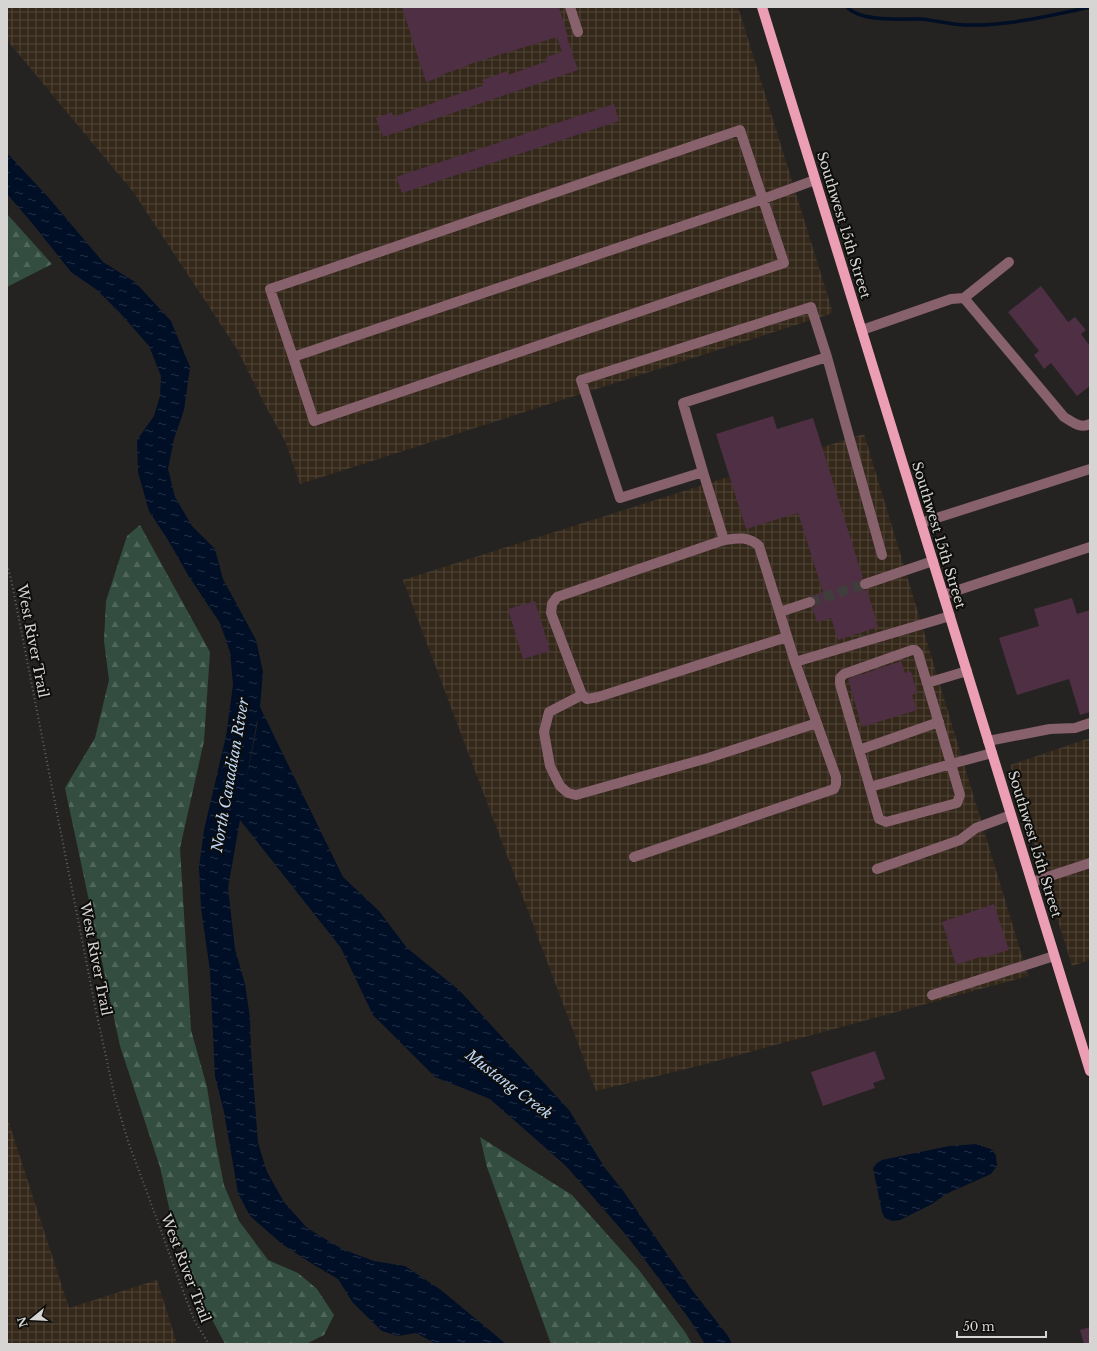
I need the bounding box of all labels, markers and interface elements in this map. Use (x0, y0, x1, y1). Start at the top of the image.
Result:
street label: Southwest 15th Street (813, 149, 875, 301)
street label: Southwest 15th Street (908, 459, 970, 611)
street label: West River Trail (13, 582, 53, 700)
water label: North Canadian River (207, 695, 253, 855)
street label: Southwest 15th Street (1004, 768, 1066, 920)
street label: West River Trail (76, 900, 116, 1018)
water label: Mustang Creek (461, 1044, 556, 1123)
street label: West River Trail (157, 1210, 215, 1325)
north arrow (12, 1299, 52, 1339)
scale bar (957, 1313, 1046, 1339)
text: N (14, 1314, 31, 1329)
text: 50 m (963, 1319, 995, 1334)

